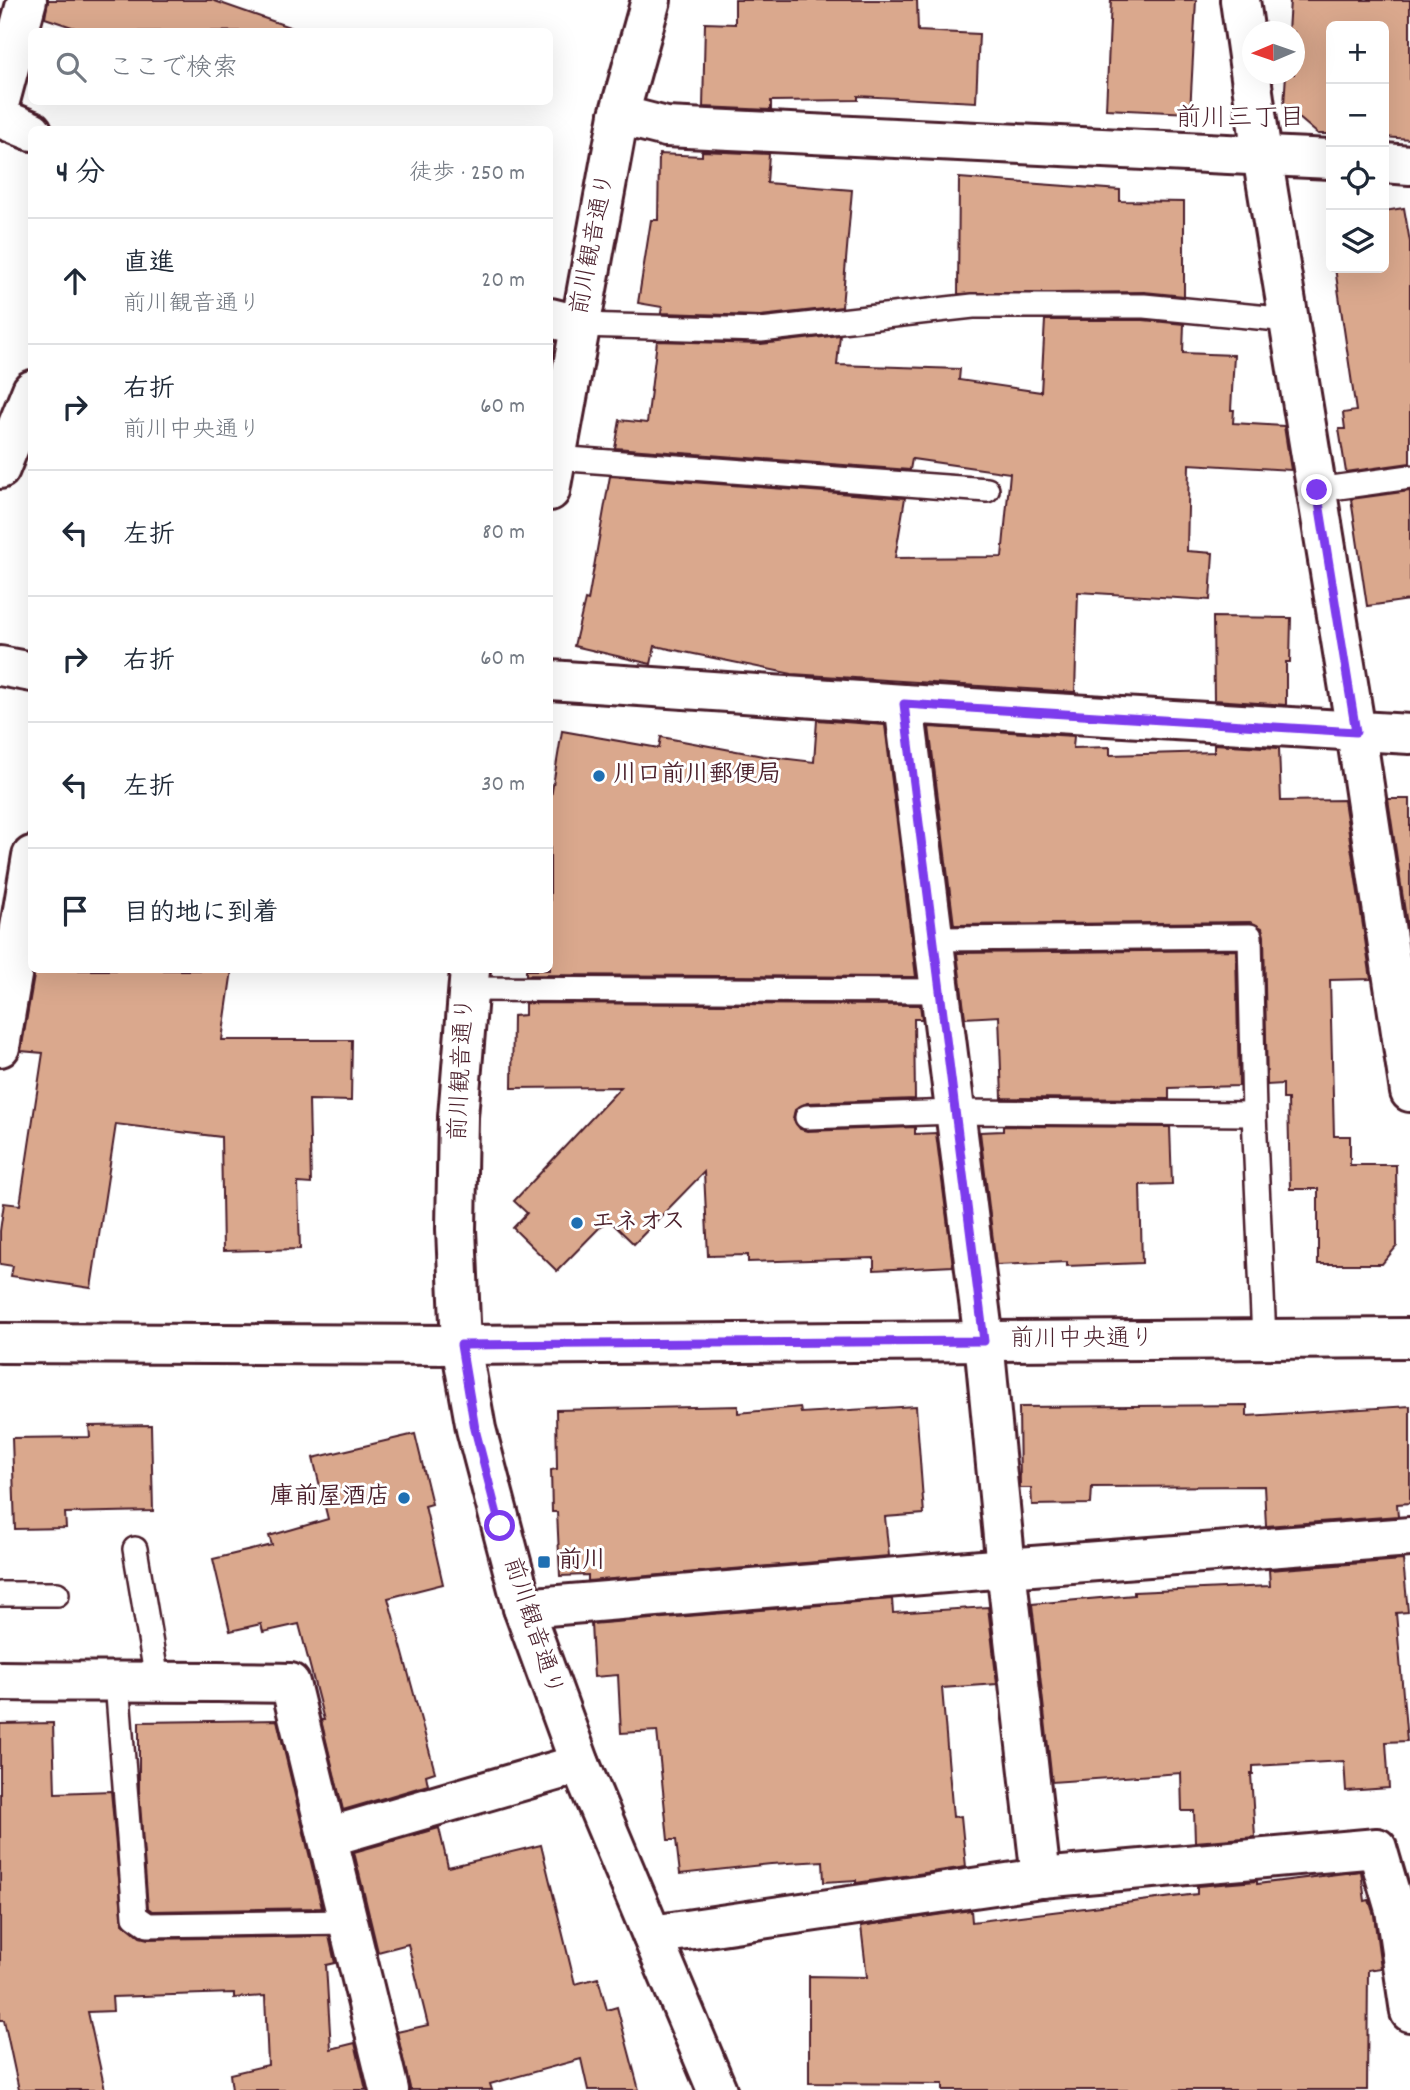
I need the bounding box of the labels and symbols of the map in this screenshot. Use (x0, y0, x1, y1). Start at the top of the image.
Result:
north arrow (1242, 21, 1305, 84)
district label: 前川三丁目 (1175, 101, 1305, 138)
street label: 前川観音通り (564, 170, 624, 318)
route end (1301, 474, 1332, 505)
place label: 川口前川郵便局 (613, 759, 781, 793)
marker: 川口前川郵便局 (591, 768, 607, 784)
street label: 前川観音通り (442, 996, 484, 1142)
place label: エネオス (591, 1206, 686, 1240)
marker: エネオス (569, 1215, 585, 1231)
street label: 前川中央通り (1010, 1323, 1154, 1357)
place label: 庫前屋酒店 (270, 1481, 390, 1515)
marker: 庫前屋酒店 (396, 1490, 412, 1506)
route start (484, 1510, 515, 1541)
place label: 前川 (558, 1545, 606, 1579)
street label: 前川観音通り (494, 1553, 570, 1701)
marker: 前川 (536, 1554, 552, 1570)

